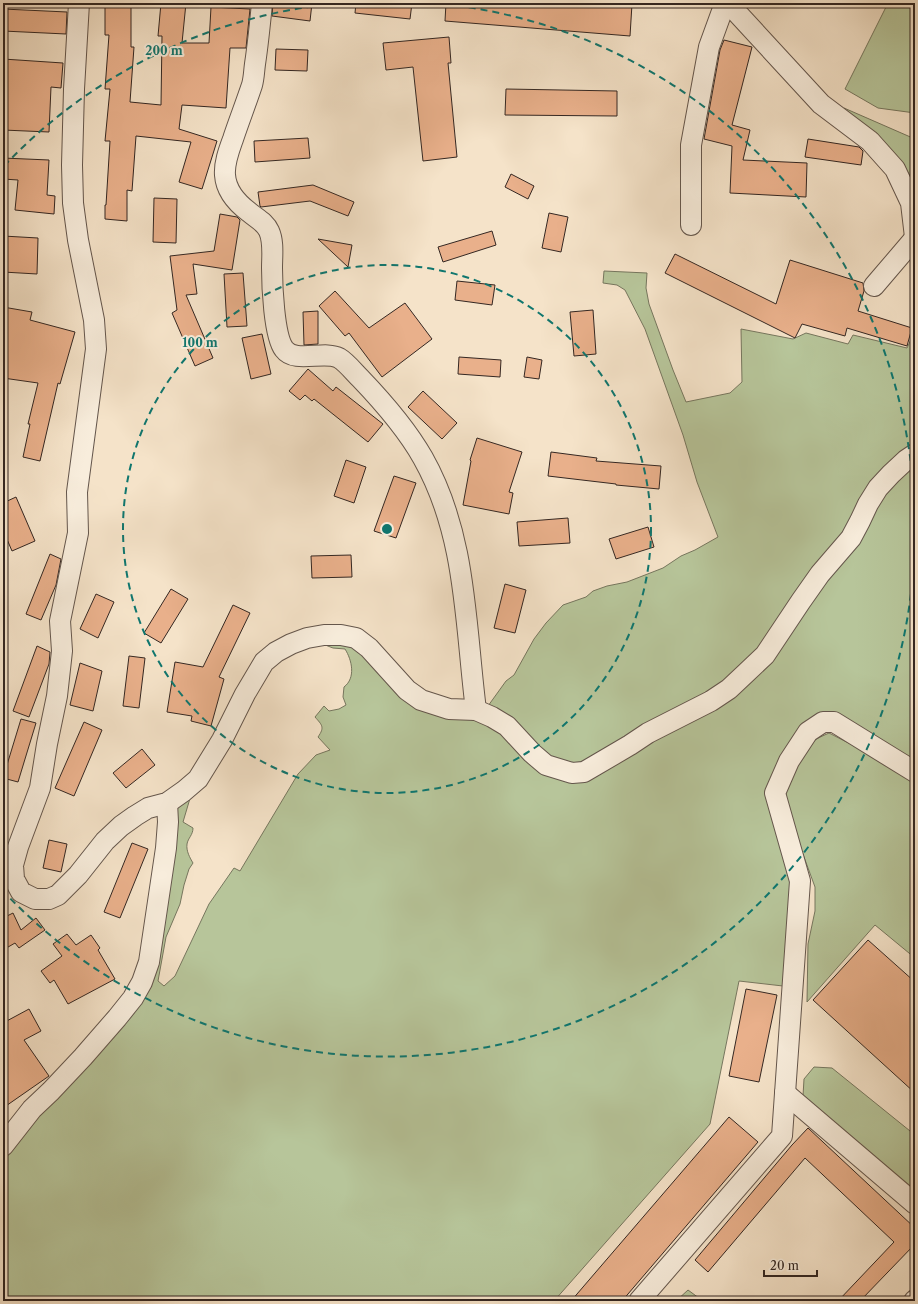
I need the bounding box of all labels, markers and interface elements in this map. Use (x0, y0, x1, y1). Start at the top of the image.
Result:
text: 200 m (145, 43, 183, 58)
text: 100 m (182, 335, 218, 350)
centre of rings (380, 522, 394, 536)
scale bar (764, 1252, 817, 1278)
text: 20 m (770, 1258, 799, 1273)

